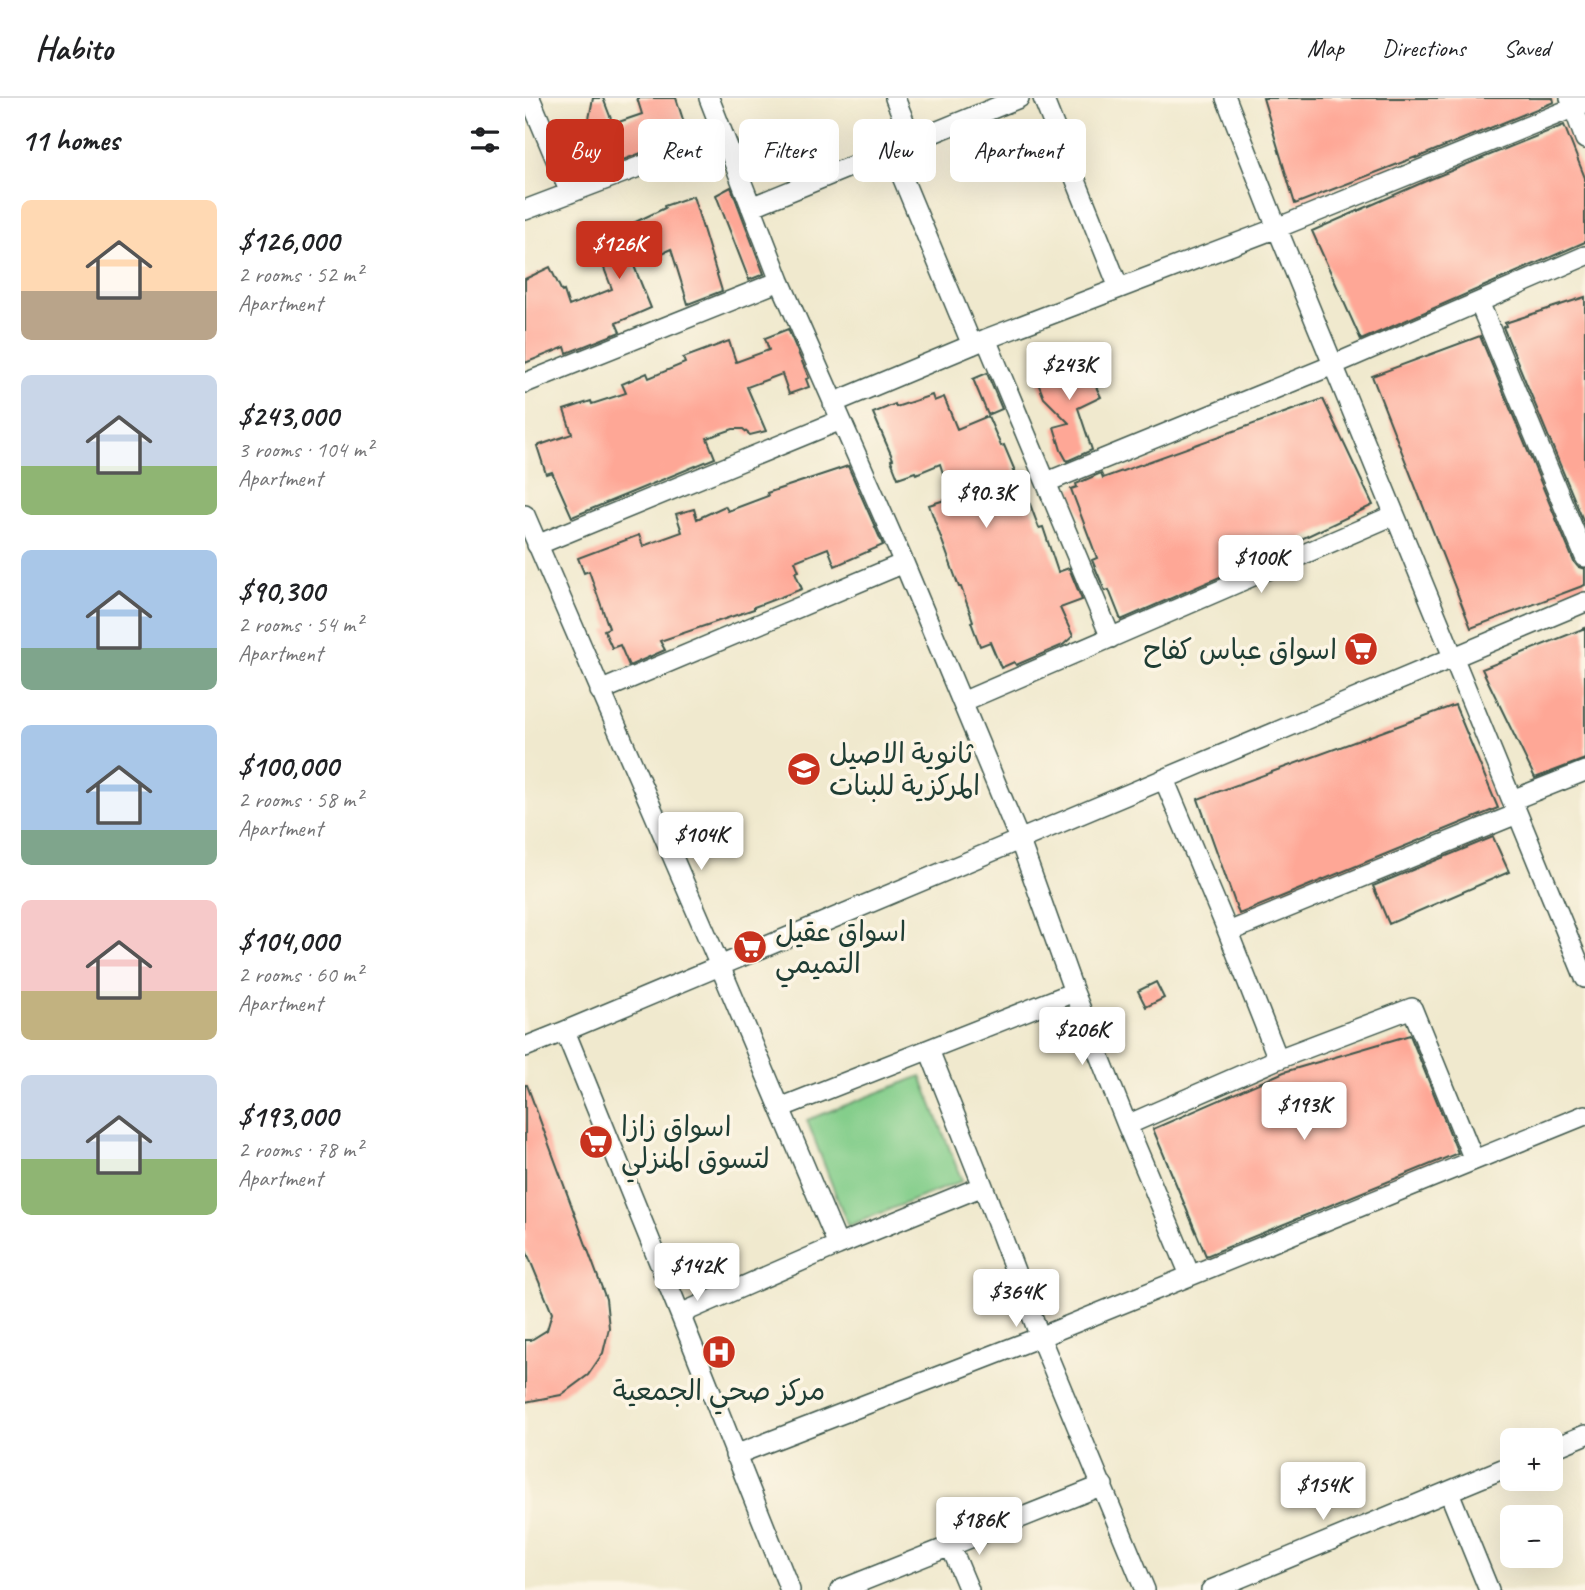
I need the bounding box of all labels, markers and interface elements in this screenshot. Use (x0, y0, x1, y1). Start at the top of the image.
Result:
text: Habito (35, 27, 113, 69)
text: Map (1307, 33, 1344, 63)
text: Directions (1382, 33, 1465, 63)
text: Saved (1503, 33, 1550, 63)
chip: Buy (546, 119, 624, 182)
chip: Rent (638, 119, 725, 182)
chip: Filters (739, 119, 839, 182)
chip: New (853, 119, 936, 182)
chip: Apartment (950, 119, 1086, 182)
text: 11 homes (21, 121, 119, 159)
icon: filters (466, 121, 504, 159)
text: $126,000 (238, 222, 339, 260)
pin: $126K (570, 222, 668, 281)
icon: home (77, 228, 161, 312)
text: $126K (592, 229, 646, 258)
text: 2 rooms · 52 m² (238, 260, 362, 289)
text: Apartment (238, 289, 323, 318)
pin: $243K (1020, 342, 1118, 402)
text: $243K (1042, 350, 1096, 379)
text: $243,000 (238, 397, 338, 435)
icon: home (77, 403, 161, 487)
text: 3 rooms · 104 m² (238, 435, 373, 464)
text: Apartment (238, 464, 323, 493)
pin: $90.3K (929, 470, 1043, 530)
text: $90.3K (957, 478, 1015, 507)
pin: $100K (1212, 536, 1310, 595)
text: $100K (1234, 543, 1288, 572)
text: $90,300 (238, 572, 325, 610)
icon: home (77, 578, 161, 662)
text: 2 rooms · 54 m² (238, 610, 362, 639)
supermarket icon: اسواق عباس كفاح (1342, 630, 1380, 668)
place label: اسواق عباس كفاح (1143, 632, 1337, 668)
text: Apartment (238, 639, 323, 668)
place label: ثانوية الاصيل المركزية للبنات (829, 736, 980, 803)
text: $100,000 (238, 747, 338, 785)
school or university icon: ثانوية الاصيل المركزية للبنات (785, 750, 823, 788)
icon: home (77, 753, 161, 837)
text: 2 rooms · 58 m² (238, 785, 362, 814)
pin: $104K (652, 812, 750, 872)
text: Apartment (238, 814, 323, 843)
text: $104K (674, 820, 728, 849)
place label: اسواق عقيل التميمي (775, 914, 906, 988)
text: $104,000 (238, 922, 338, 960)
icon: home (77, 928, 161, 1012)
supermarket icon: اسواق عقيل التميمي (731, 928, 769, 966)
text: 2 rooms · 60 m² (238, 960, 362, 989)
text: Apartment (238, 989, 323, 1018)
pin: $206K (1033, 1007, 1131, 1067)
text: $206K (1055, 1015, 1109, 1044)
pin: $193K (1255, 1082, 1353, 1142)
text: $193K (1278, 1090, 1330, 1119)
text: $193,000 (238, 1097, 338, 1135)
icon: home (77, 1103, 161, 1187)
place label: اسواق زازا لتسوق المنزلي (621, 1109, 770, 1183)
supermarket icon: اسواق زازا لتسوق المنزلي (577, 1123, 615, 1161)
text: 2 rooms · 78 m² (238, 1135, 362, 1164)
text: Apartment (238, 1164, 323, 1193)
pin: $142K (648, 1244, 746, 1303)
text: $142K (670, 1251, 724, 1280)
pin: $364K (967, 1270, 1065, 1329)
text: $364K (989, 1277, 1043, 1306)
hospital icon: مركز صحي الجمعية (700, 1333, 738, 1371)
place label: مركز صحي الجمعية (613, 1373, 825, 1415)
map controls (1500, 1428, 1563, 1568)
button: + (1500, 1428, 1563, 1491)
pin: $154K (1274, 1462, 1372, 1522)
text: $154K (1297, 1470, 1349, 1499)
pin: $186K (930, 1498, 1028, 1557)
text: $186K (952, 1505, 1006, 1534)
button: − (1500, 1505, 1563, 1568)

